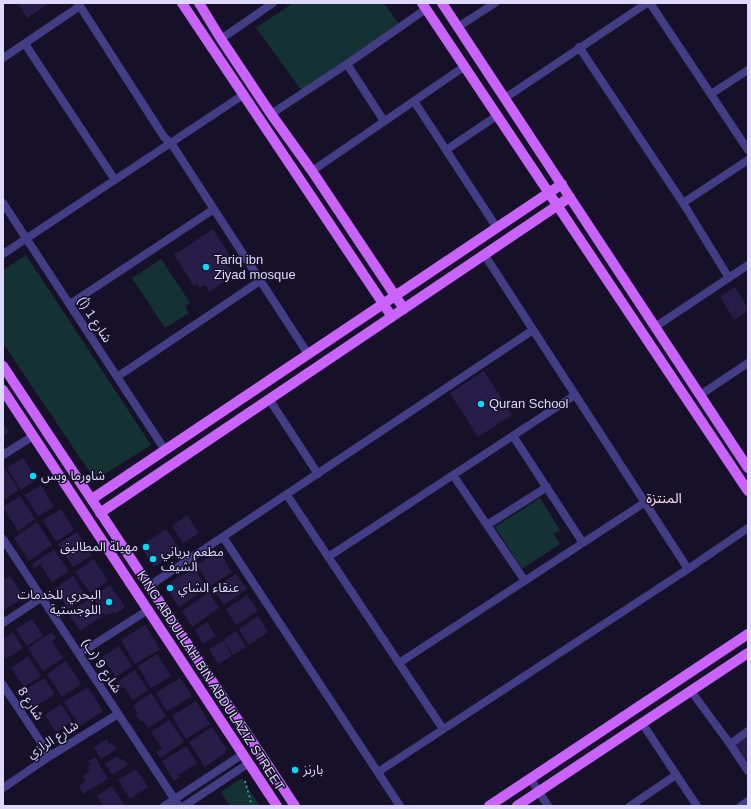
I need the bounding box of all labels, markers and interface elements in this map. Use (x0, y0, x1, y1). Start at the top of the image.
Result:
place label: Tariq ibn Ziyad mosque (214, 252, 296, 283)
marker: Tariq ibn Ziyad mosque (201, 262, 211, 272)
street label: شارع 1 (أ) (73, 294, 115, 346)
place label: Quran School (489, 396, 568, 412)
marker: Quran School (476, 399, 486, 409)
place label: شاورما وبس (41, 468, 105, 484)
marker: شاورما وبس (28, 471, 38, 481)
district label: المنتزة (646, 491, 682, 507)
place label: مهيلة المطاليق (60, 539, 138, 555)
marker: مهيلة المطاليق (141, 542, 151, 552)
place label: مطعم برياني الشيف (161, 544, 224, 575)
marker: مطعم برياني الشيف (148, 554, 158, 564)
street label: KING ABDULLAH BIN ABDULAZIZ STREET (133, 568, 287, 794)
place label: عنقاء الشاي (178, 580, 239, 596)
marker: عنقاء الشاي (165, 583, 175, 593)
place label: البحري للخدمات اللوجستية (17, 587, 101, 618)
marker: البحري للخدمات اللوجستية (104, 597, 114, 607)
street label: شارع 9 (ب) (78, 636, 124, 696)
street label: شارع 8 (14, 685, 46, 723)
street label: شارع الرازي (24, 718, 82, 762)
place label: بارنز (303, 762, 323, 778)
marker: بارنز (290, 765, 300, 775)

